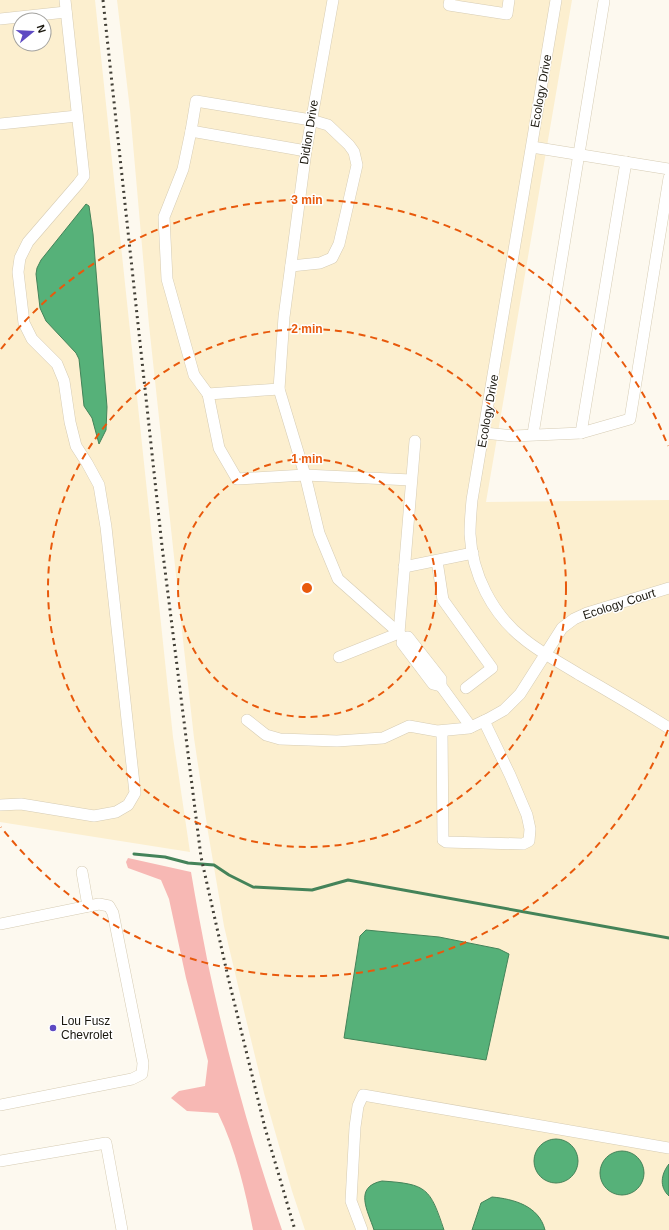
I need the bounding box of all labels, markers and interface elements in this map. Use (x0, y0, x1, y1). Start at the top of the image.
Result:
north arrow (12, 12, 52, 52)
text: N (35, 23, 48, 35)
street label: Ecology Drive (528, 53, 554, 129)
street label: Didion Drive (297, 98, 321, 165)
text: 3 min (291, 193, 323, 207)
text: 2 min (291, 322, 323, 336)
street label: Ecology Drive (475, 373, 501, 449)
text: 1 min (291, 452, 323, 466)
centre of rings (300, 581, 314, 595)
street label: Ecology Court (581, 585, 658, 622)
place label: Lou Fusz Chevrolet (61, 1014, 113, 1042)
marker: Lou Fusz Chevrolet (48, 1023, 58, 1033)

